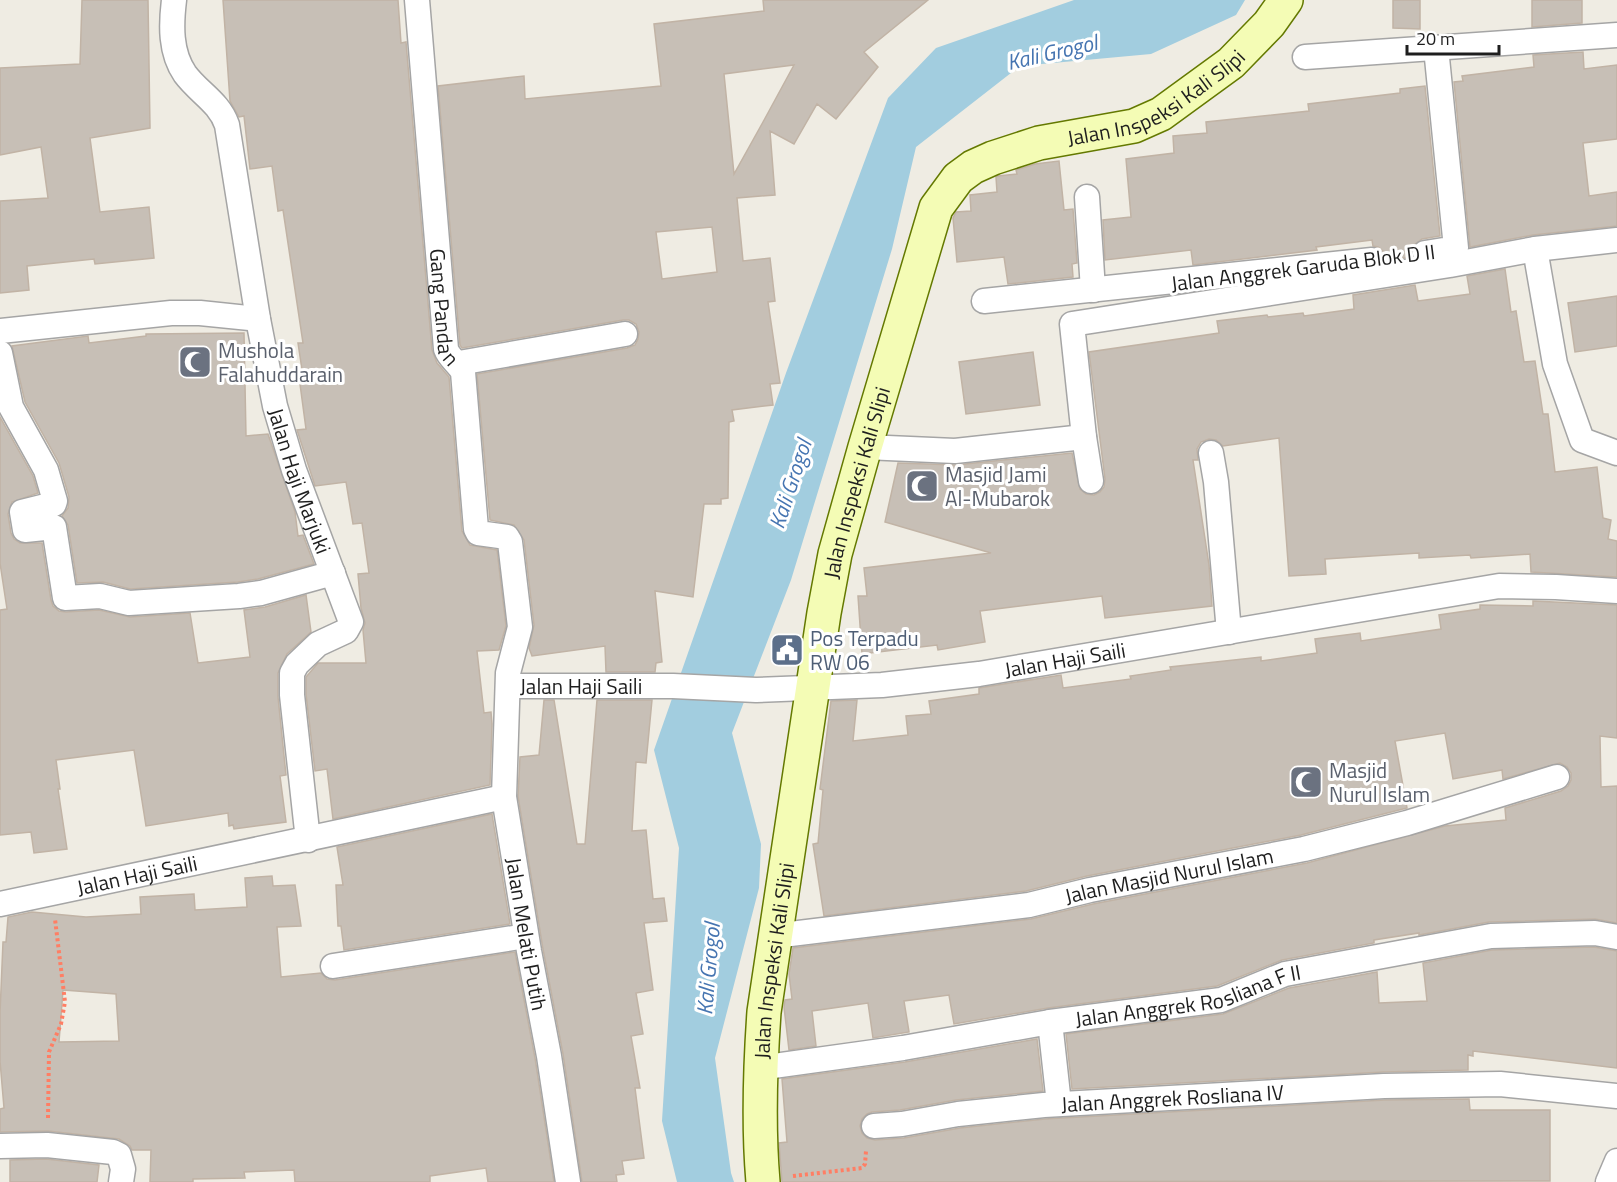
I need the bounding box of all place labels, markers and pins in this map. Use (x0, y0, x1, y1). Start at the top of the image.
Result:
place label: Mushola Falahuddarain (218, 334, 343, 390)
mosque icon: Mushola Falahuddarain (177, 344, 213, 380)
place label: Masjid Jami Al-Mubarok (945, 458, 1050, 514)
mosque icon: Masjid Jami Al-Mubarok (904, 468, 940, 504)
place label: Pos Terpadu RW 06 (810, 622, 919, 678)
public building icon: Pos Terpadu RW 06 (769, 632, 805, 668)
place label: Masjid Nurul Islam (1329, 754, 1430, 810)
mosque icon: Masjid Nurul Islam (1288, 764, 1324, 800)

